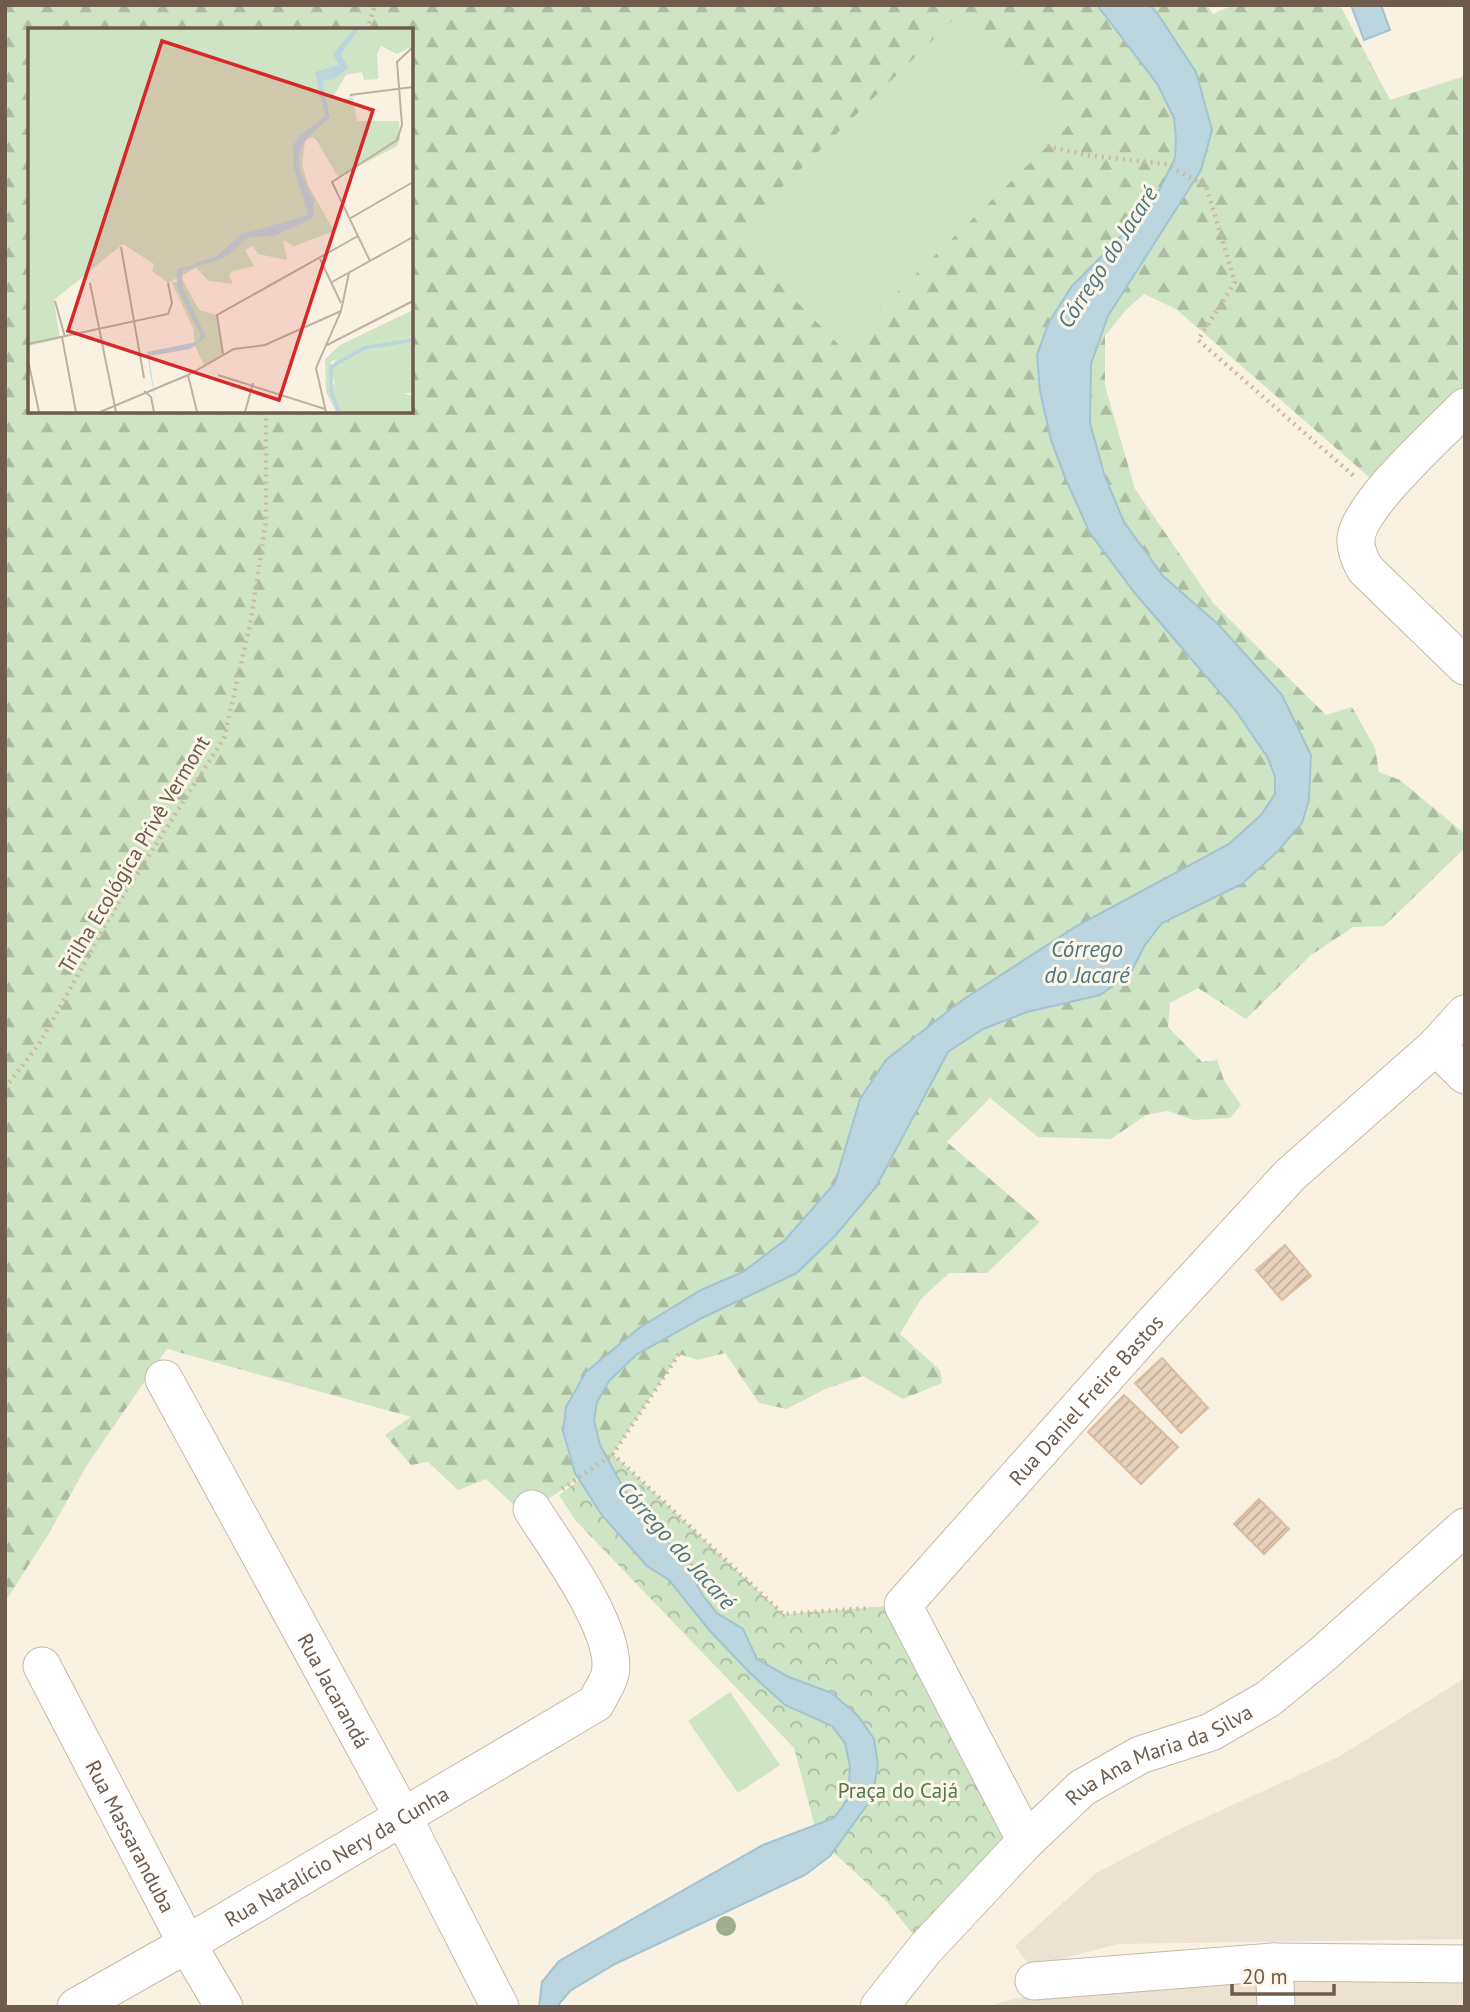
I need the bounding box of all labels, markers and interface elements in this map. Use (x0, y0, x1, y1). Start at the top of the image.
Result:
inset map (28, 28, 413, 413)
water label: Córrego do Jacaré (1050, 180, 1164, 333)
street label: Trilha Ecológica Privê Vermont (52, 731, 216, 977)
water label: Córrego do Jacaré (1044, 934, 1130, 989)
street label: Rua Daniel Freire Bastos (1003, 1309, 1169, 1491)
water label: Córrego do Jacaré (612, 1475, 743, 1616)
street label: Rua Jacarandá (292, 1628, 376, 1753)
street label: Rua Ana Maria da Silva (1059, 1698, 1257, 1811)
street label: Rua Massaranduba (80, 1755, 182, 1917)
park label: Praça do Cajá (838, 1777, 958, 1804)
street label: Rua Natalício Nery da Cunha (219, 1779, 453, 1933)
scale bar (1232, 1952, 1334, 1996)
text: 20 m (1242, 1963, 1288, 1990)

